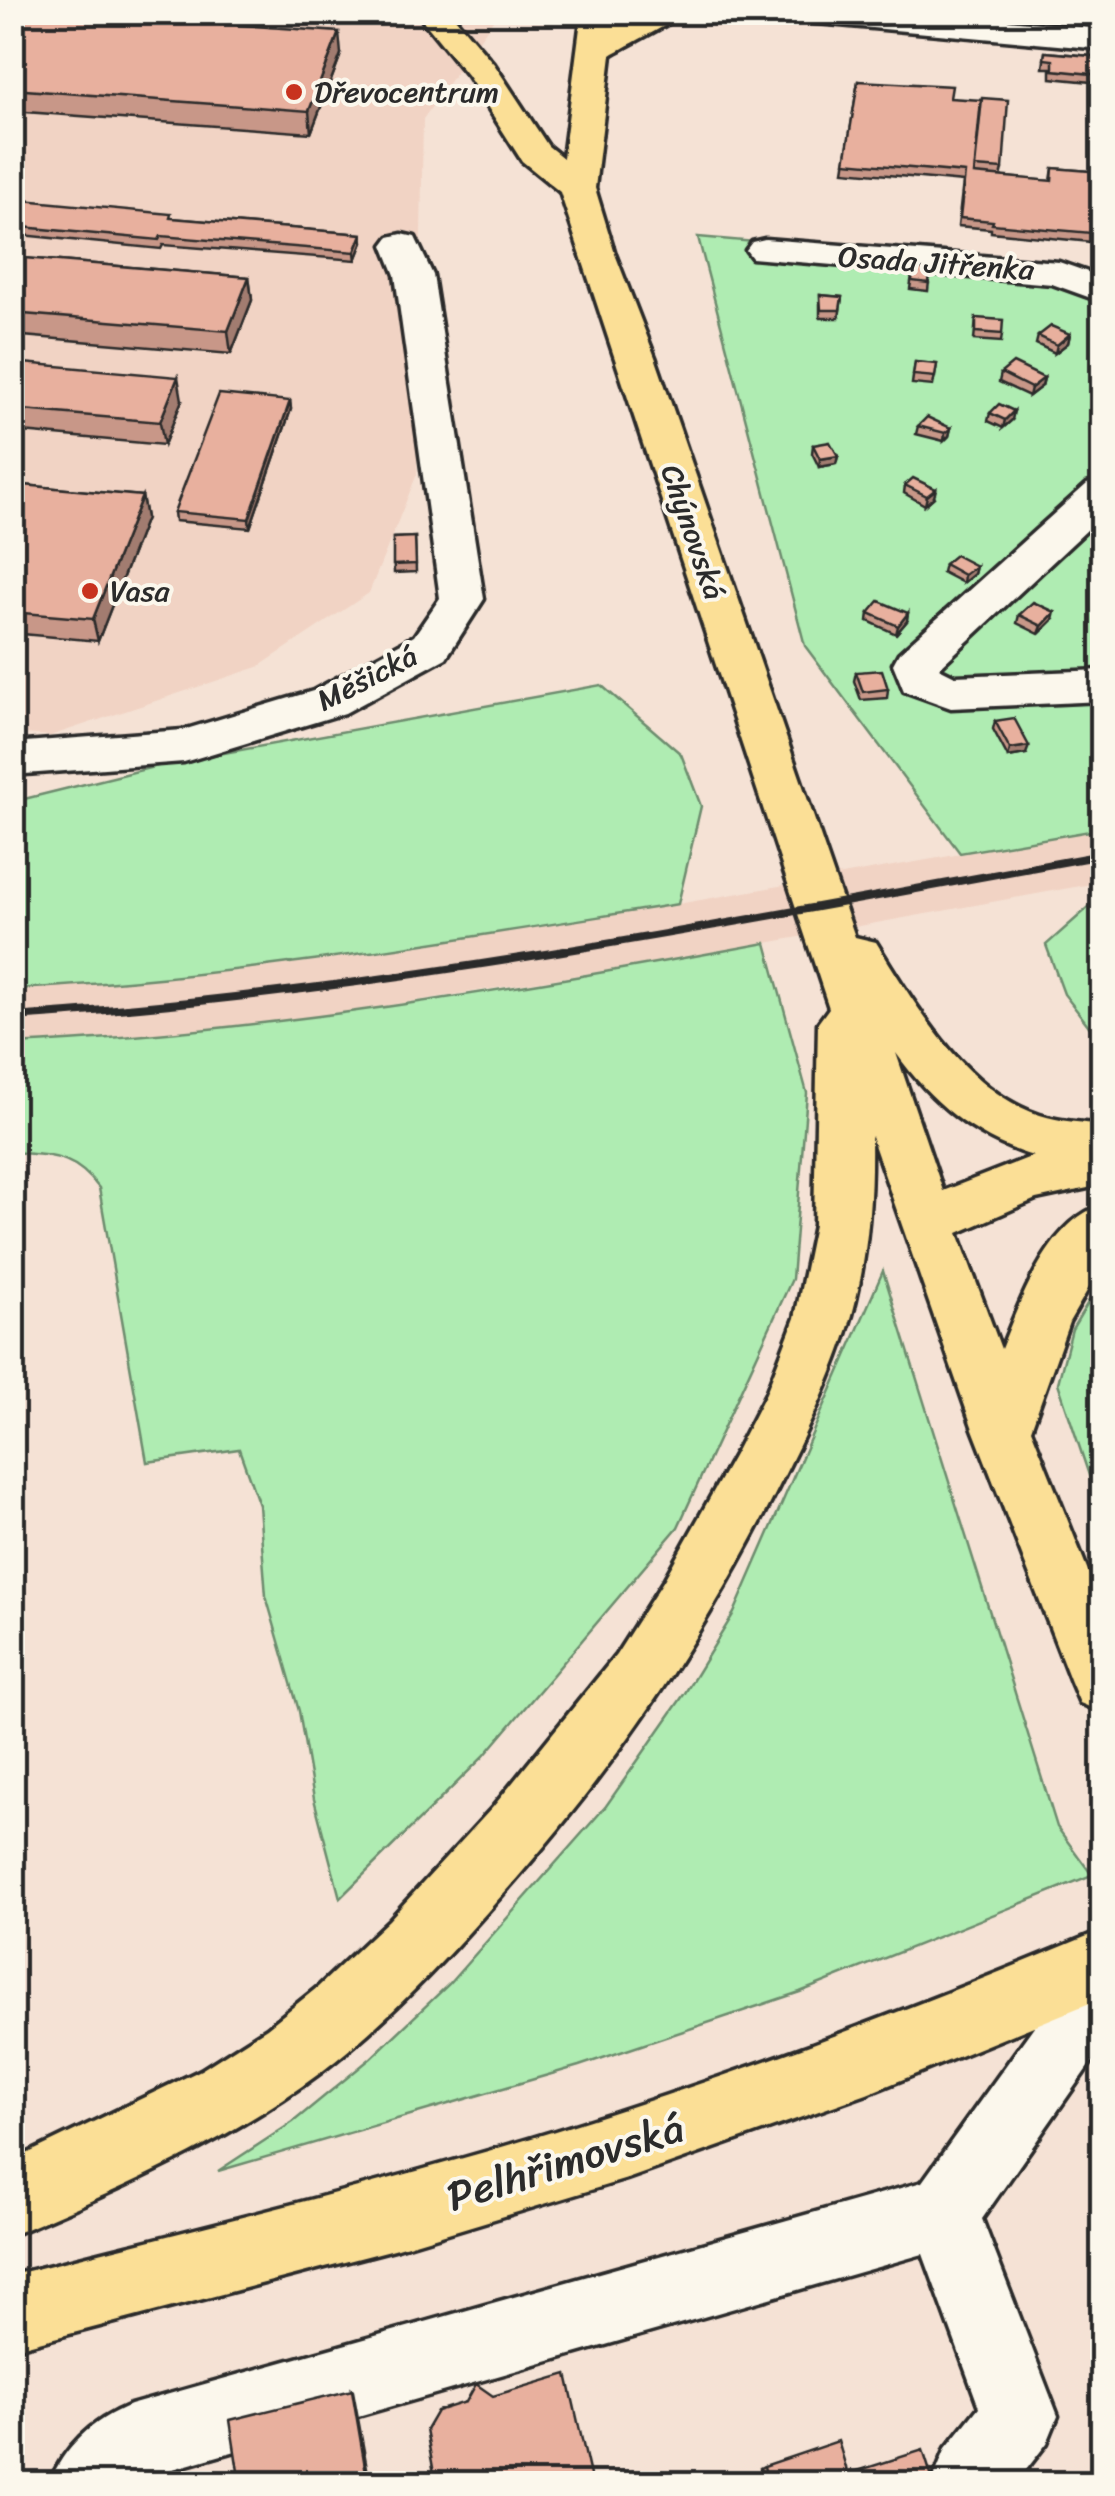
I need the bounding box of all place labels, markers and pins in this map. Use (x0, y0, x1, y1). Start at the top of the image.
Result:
place label: Dřevocentrum (314, 65, 499, 119)
marker: Dřevocentrum (283, 81, 305, 103)
place label: Vasa (110, 564, 171, 618)
marker: Vasa (79, 580, 101, 602)

